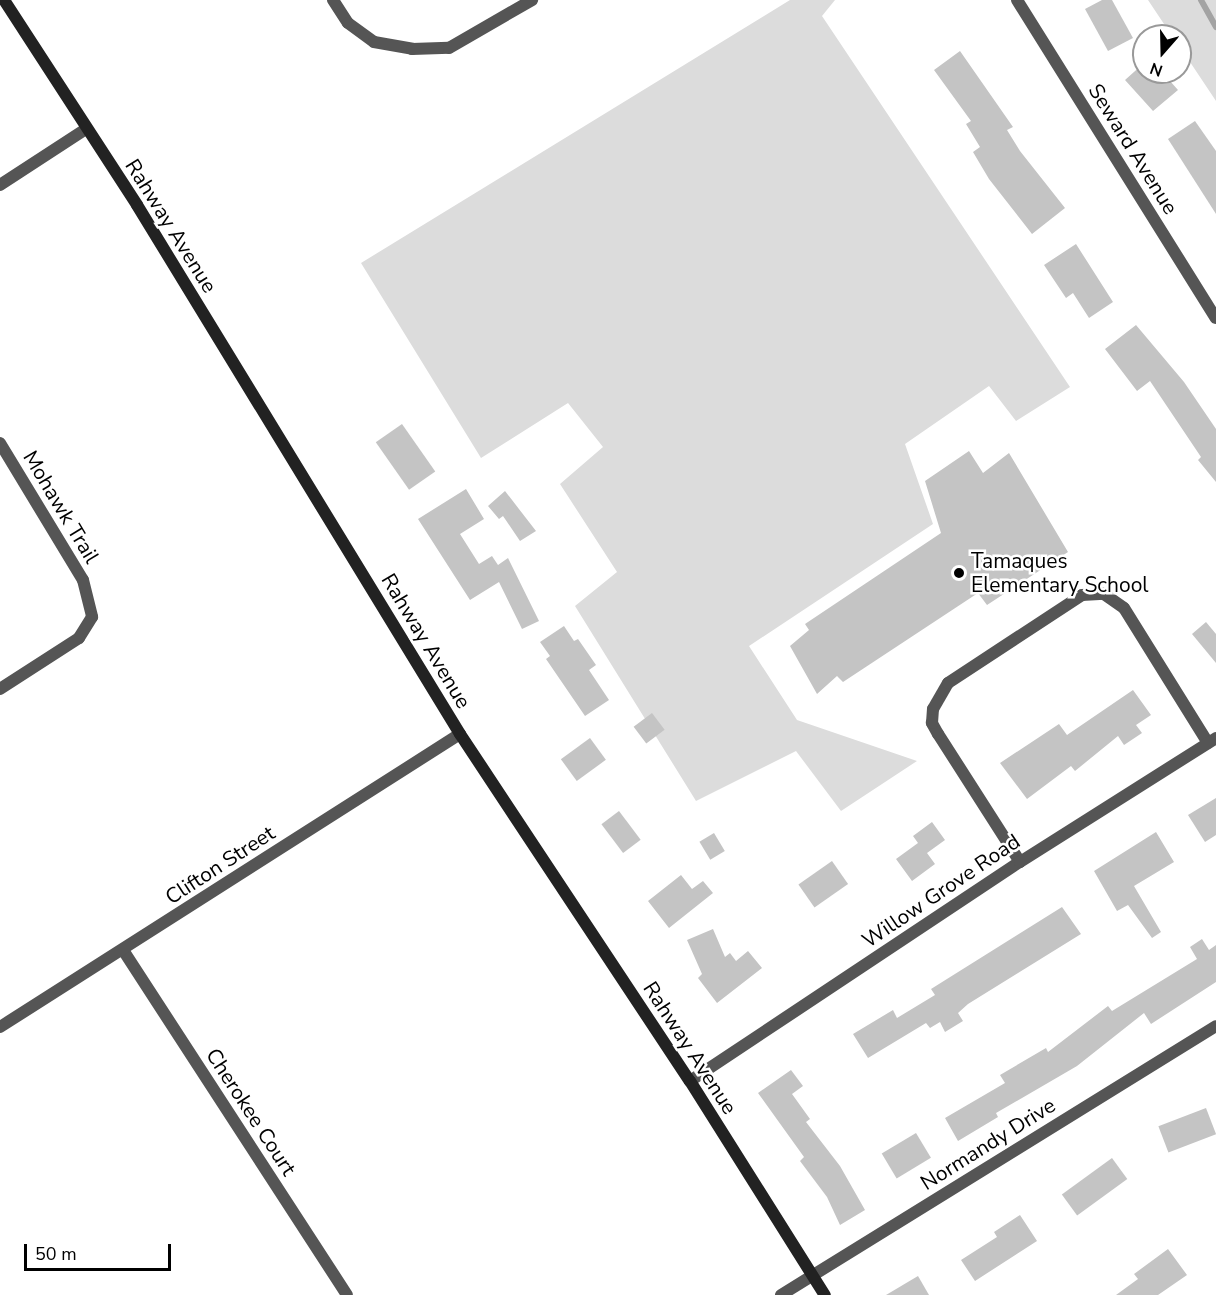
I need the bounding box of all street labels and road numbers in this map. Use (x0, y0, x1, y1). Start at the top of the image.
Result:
street label: Seward Avenue (1083, 79, 1183, 219)
street label: Rahway Avenue (120, 154, 222, 298)
street label: Mohawk Trail (18, 446, 104, 568)
street label: Rahway Avenue (376, 569, 476, 713)
street label: Clifton Street (161, 820, 279, 910)
street label: Willow Grove Road (857, 829, 1025, 953)
street label: Rahway Avenue (638, 977, 742, 1119)
street label: Cherokee Court (201, 1044, 301, 1180)
street label: Normandy Drive (916, 1093, 1060, 1195)

